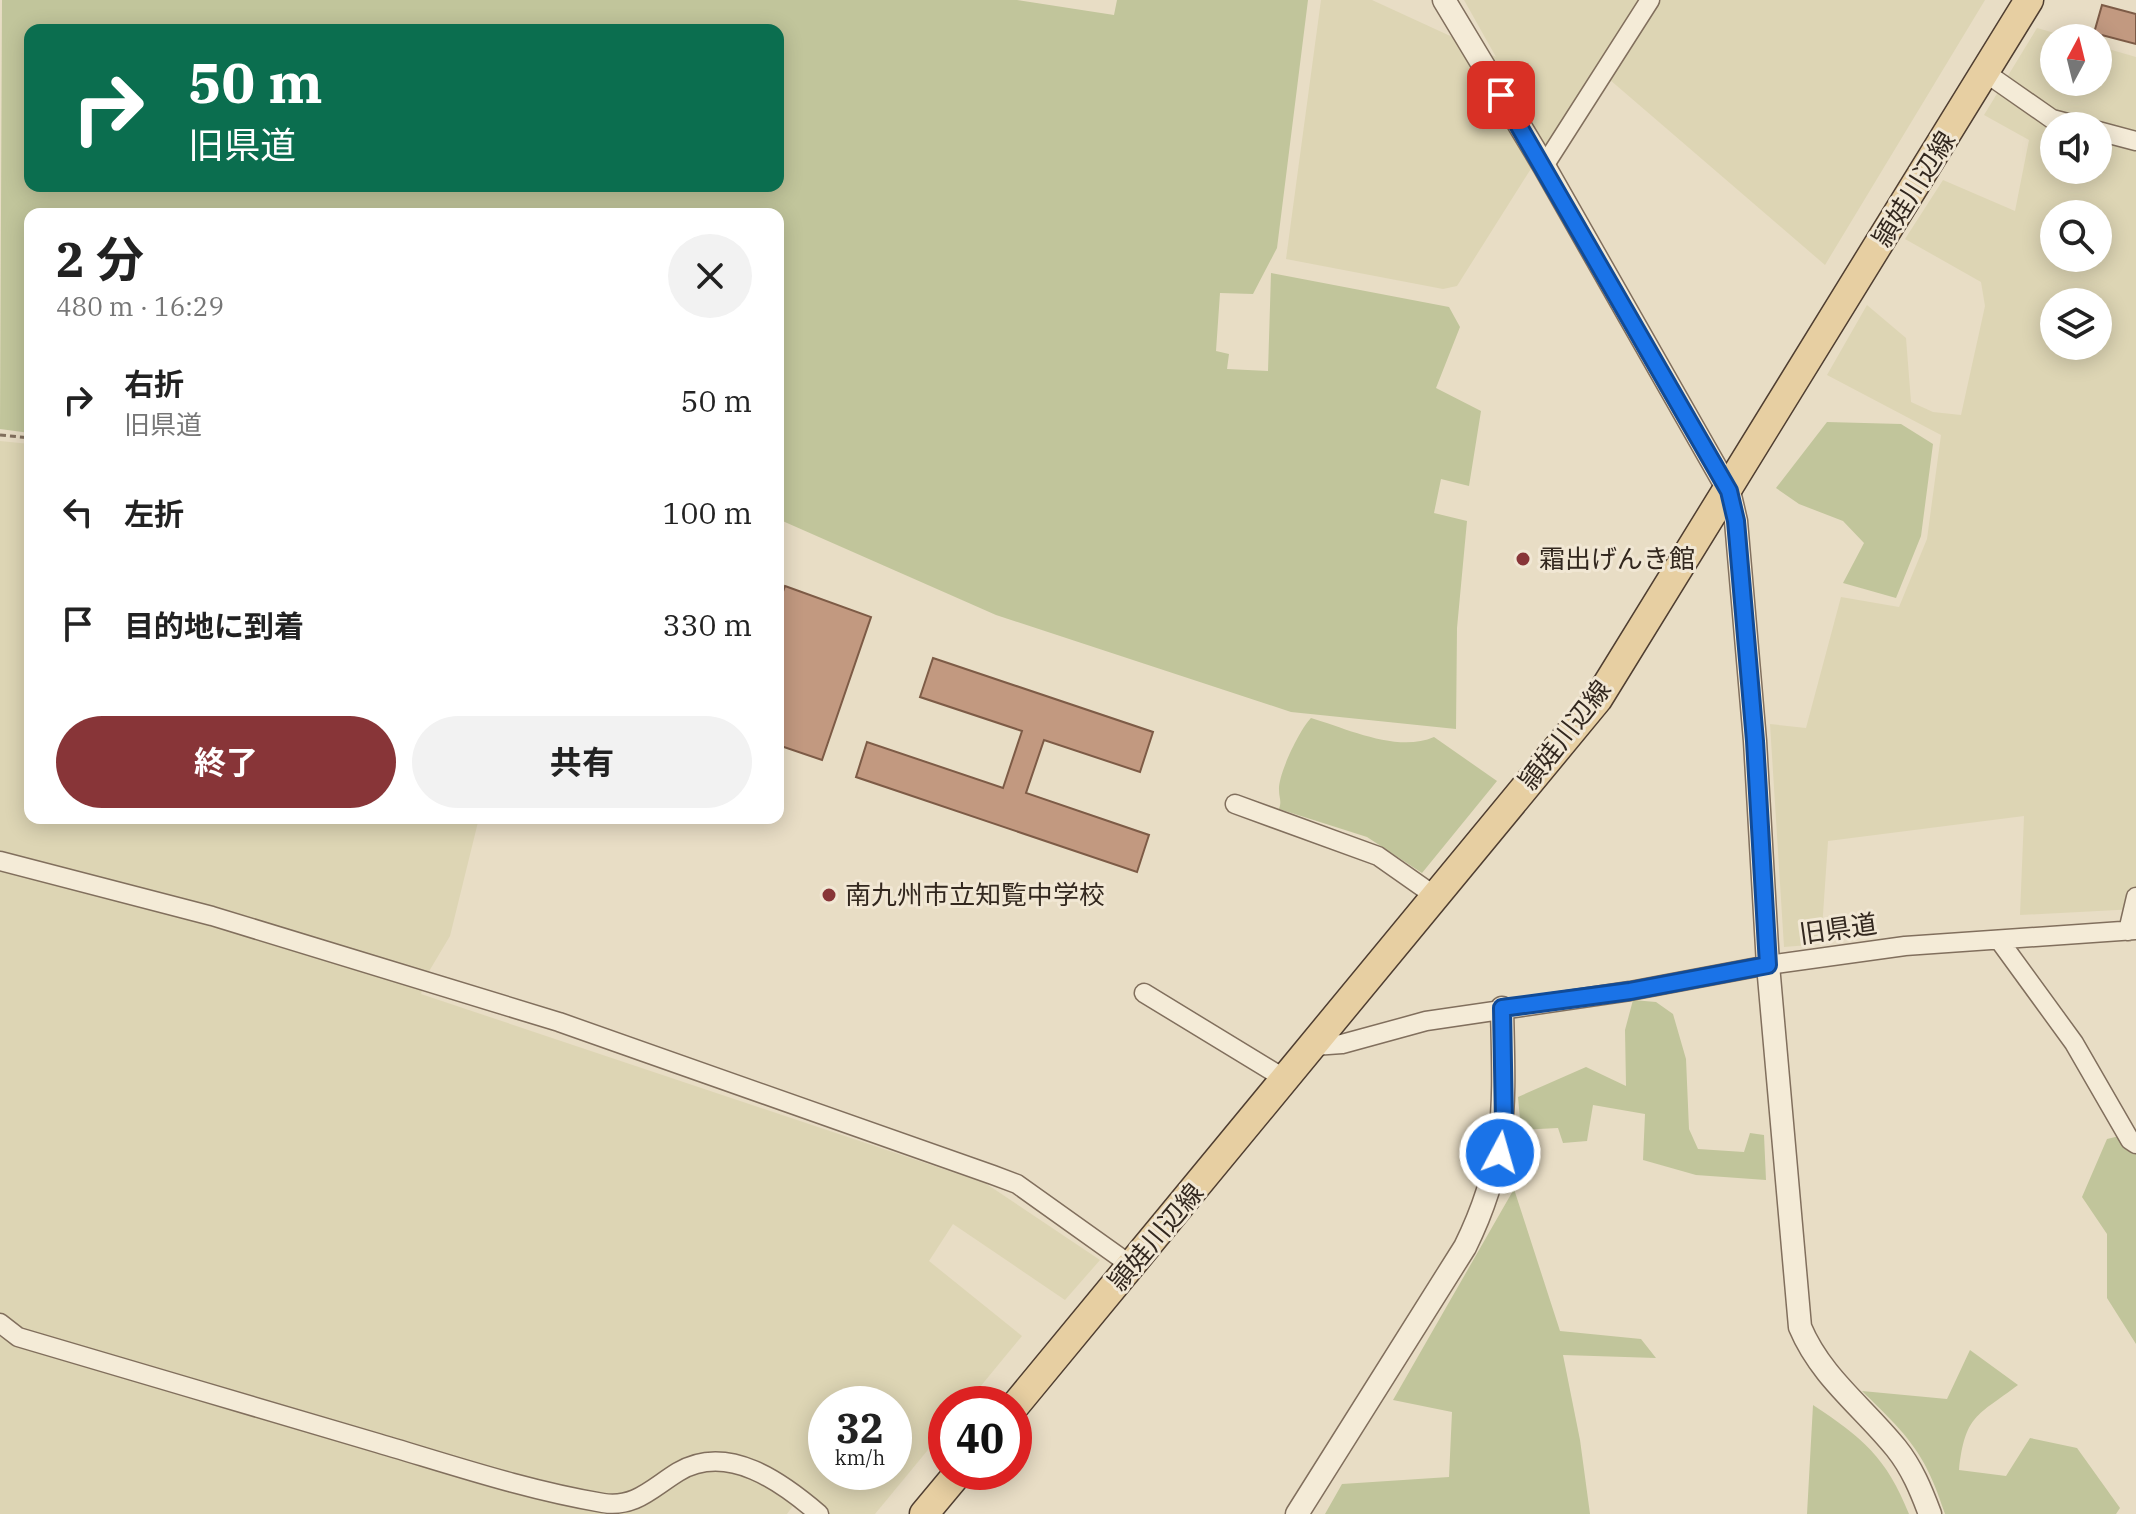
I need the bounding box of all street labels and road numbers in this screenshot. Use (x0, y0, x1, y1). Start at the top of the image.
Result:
street label: 頴娃川辺線 (1864, 124, 1962, 253)
street label: 頴娃川辺線 (1511, 673, 1618, 796)
street label: 旧県道 (1797, 906, 1879, 950)
street label: 頴娃川辺線 (1100, 1176, 1210, 1297)

